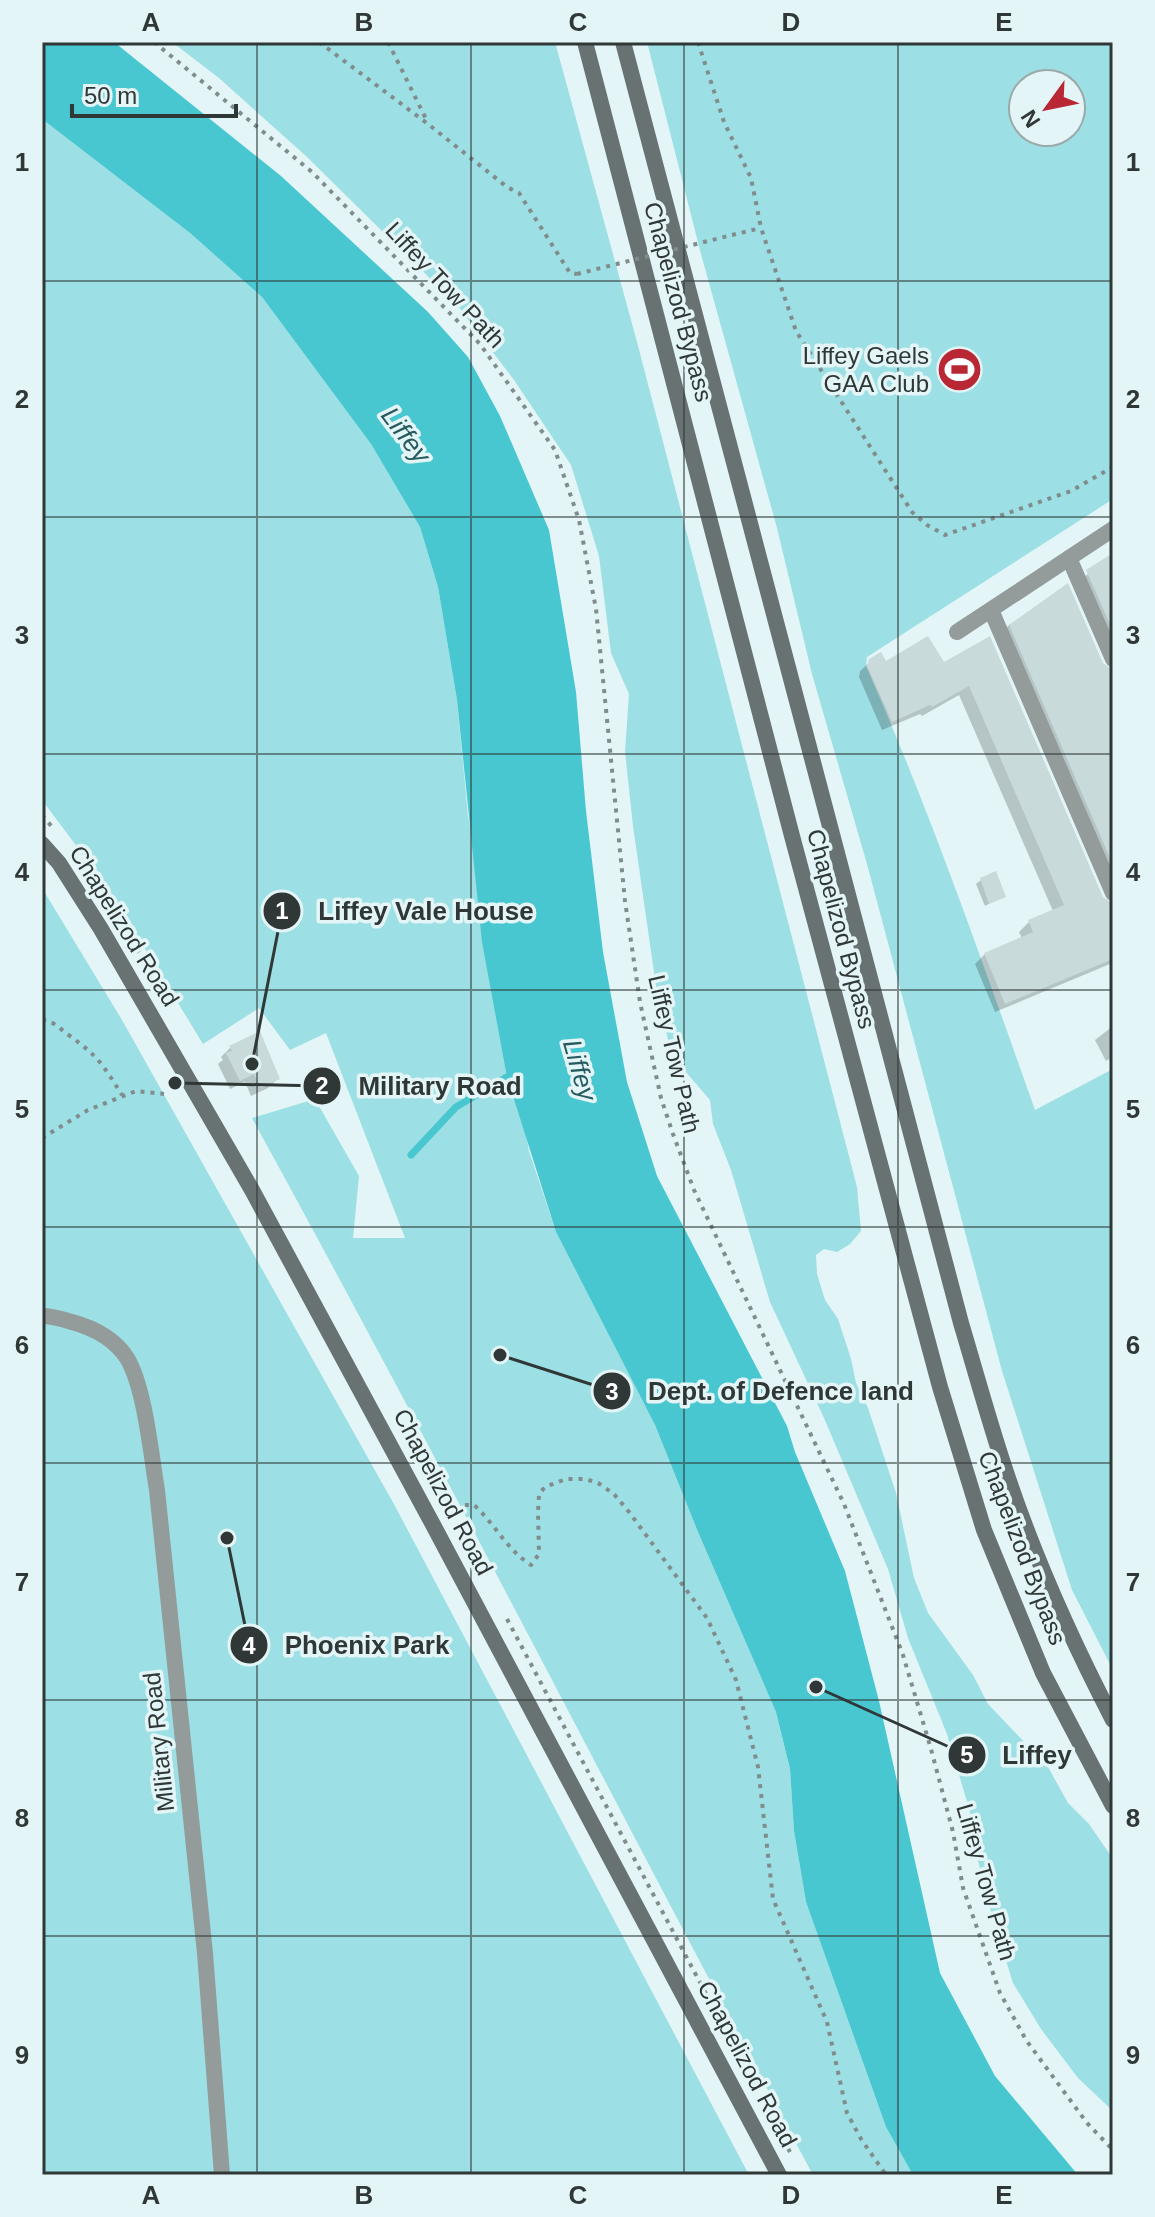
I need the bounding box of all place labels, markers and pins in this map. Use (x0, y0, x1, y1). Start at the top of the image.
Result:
place label: Liffey Gaels GAA Club (803, 342, 929, 397)
sports icon: Liffey Gaels GAA Club (936, 346, 984, 394)
callout: Liffey Vale House (262, 886, 550, 936)
callout: Military Road (302, 1061, 537, 1111)
callout: Dept. of Defence land (592, 1366, 930, 1416)
callout: Phoenix Park (229, 1620, 465, 1670)
callout: Liffey (947, 1730, 1088, 1780)

